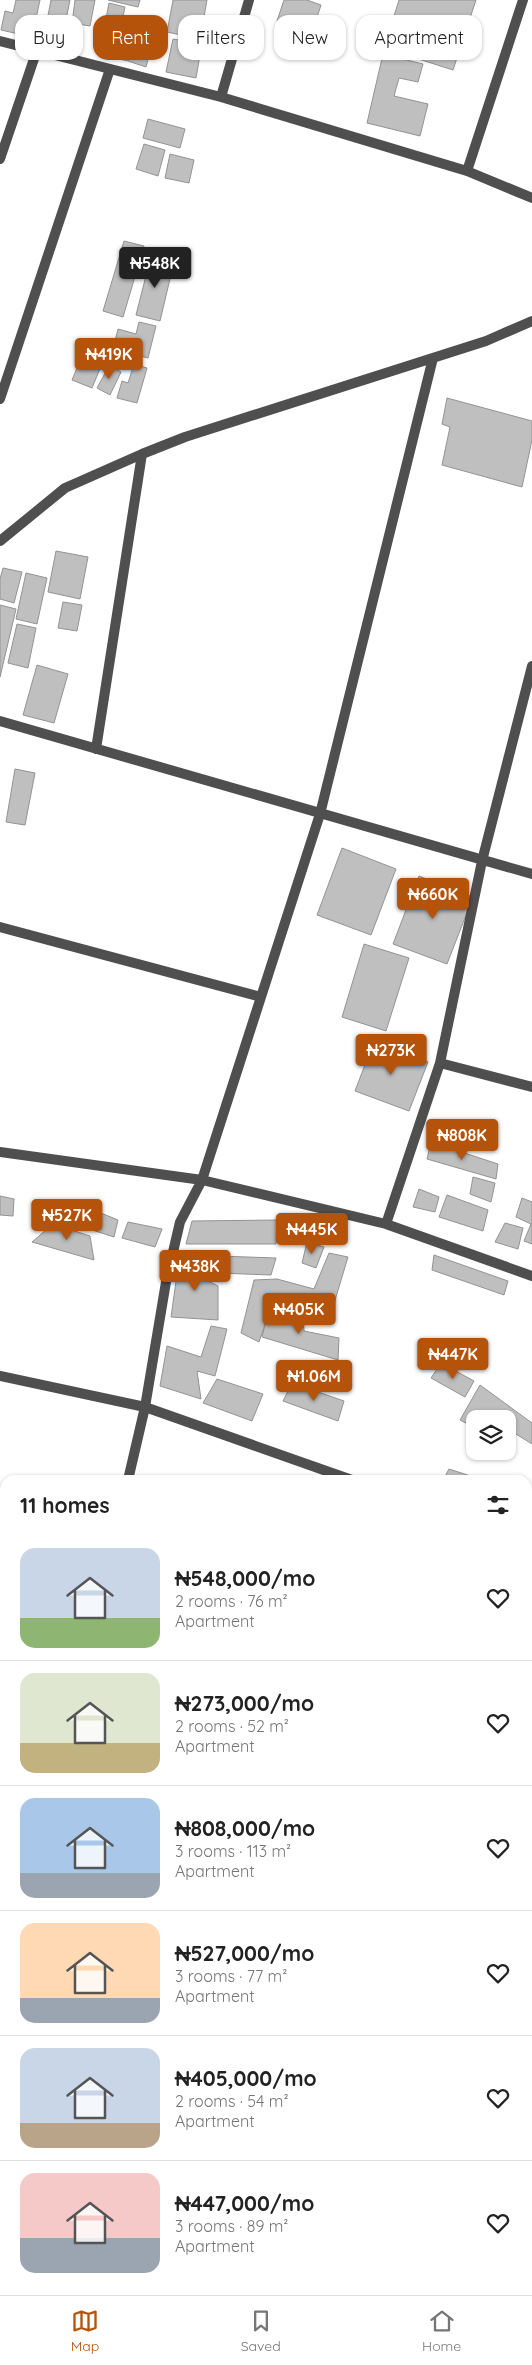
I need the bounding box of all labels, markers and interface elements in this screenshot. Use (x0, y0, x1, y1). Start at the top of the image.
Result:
chip: Buy (15, 15, 83, 60)
chip: Rent (93, 15, 168, 60)
chip: Filters (178, 15, 264, 60)
chip: New (274, 15, 346, 60)
chip: Apartment (356, 15, 482, 60)
pin: ₦548K (120, 246, 190, 289)
text: ₦548K (130, 253, 180, 273)
pin: ₦419K (74, 338, 144, 380)
text: ₦419K (86, 344, 132, 364)
pin: ₦660K (398, 878, 468, 920)
text: ₦660K (408, 884, 458, 904)
pin: ₦273K (356, 1034, 426, 1076)
text: ₦273K (367, 1040, 415, 1060)
pin: ₦808K (427, 1118, 497, 1161)
text: ₦808K (437, 1125, 487, 1145)
pin: ₦527K (32, 1198, 102, 1241)
text: ₦527K (42, 1205, 92, 1225)
pin: ₦445K (277, 1212, 347, 1255)
text: ₦445K (287, 1219, 337, 1239)
pin: ₦438K (160, 1250, 230, 1292)
text: ₦438K (170, 1256, 220, 1276)
pin: ₦405K (264, 1292, 334, 1335)
text: ₦405K (274, 1299, 324, 1319)
pin: ₦447K (418, 1338, 488, 1380)
text: ₦447K (428, 1344, 478, 1364)
pin: ₦1.06M (273, 1360, 355, 1402)
text: ₦1.06M (287, 1366, 341, 1386)
map controls (466, 1410, 516, 1460)
button: layers (466, 1410, 516, 1460)
icon: filters (484, 1491, 512, 1519)
text: 11 homes (20, 1492, 110, 1518)
text: ₦548,000/mo (175, 1565, 315, 1591)
icon: home (60, 1568, 120, 1628)
icon: heart (484, 1584, 512, 1612)
text: 2 rooms · 76 m² (175, 1591, 288, 1611)
text: Apartment (175, 1611, 255, 1631)
text: ₦273,000/mo (175, 1690, 314, 1716)
icon: home (60, 1693, 120, 1753)
icon: heart (484, 1709, 512, 1737)
text: 2 rooms · 52 m² (175, 1716, 289, 1736)
text: Apartment (175, 1736, 255, 1756)
text: ₦808,000/mo (175, 1815, 315, 1841)
icon: home (60, 1818, 120, 1878)
icon: heart (484, 1834, 512, 1862)
text: 3 rooms · 113 m² (175, 1841, 291, 1861)
text: Apartment (175, 1861, 255, 1881)
text: ₦527,000/mo (175, 1940, 314, 1966)
icon: home (60, 1943, 120, 2003)
icon: heart (484, 1959, 512, 1987)
text: 3 rooms · 77 m² (175, 1966, 287, 1986)
text: Apartment (175, 1986, 255, 2006)
text: ₦405,000/mo (175, 2065, 317, 2091)
icon: home (60, 2068, 120, 2128)
icon: heart (484, 2084, 512, 2112)
text: 2 rooms · 54 m² (175, 2091, 289, 2111)
text: Apartment (175, 2111, 255, 2131)
text: ₦447,000/mo (175, 2190, 314, 2216)
icon: home (60, 2193, 120, 2253)
icon: heart (484, 2209, 512, 2237)
text: 3 rooms · 89 m² (175, 2216, 288, 2236)
text: Apartment (175, 2236, 255, 2256)
tab: Map (71, 2307, 99, 2355)
tab: Saved (241, 2307, 281, 2355)
tab: Home (422, 2307, 461, 2355)

